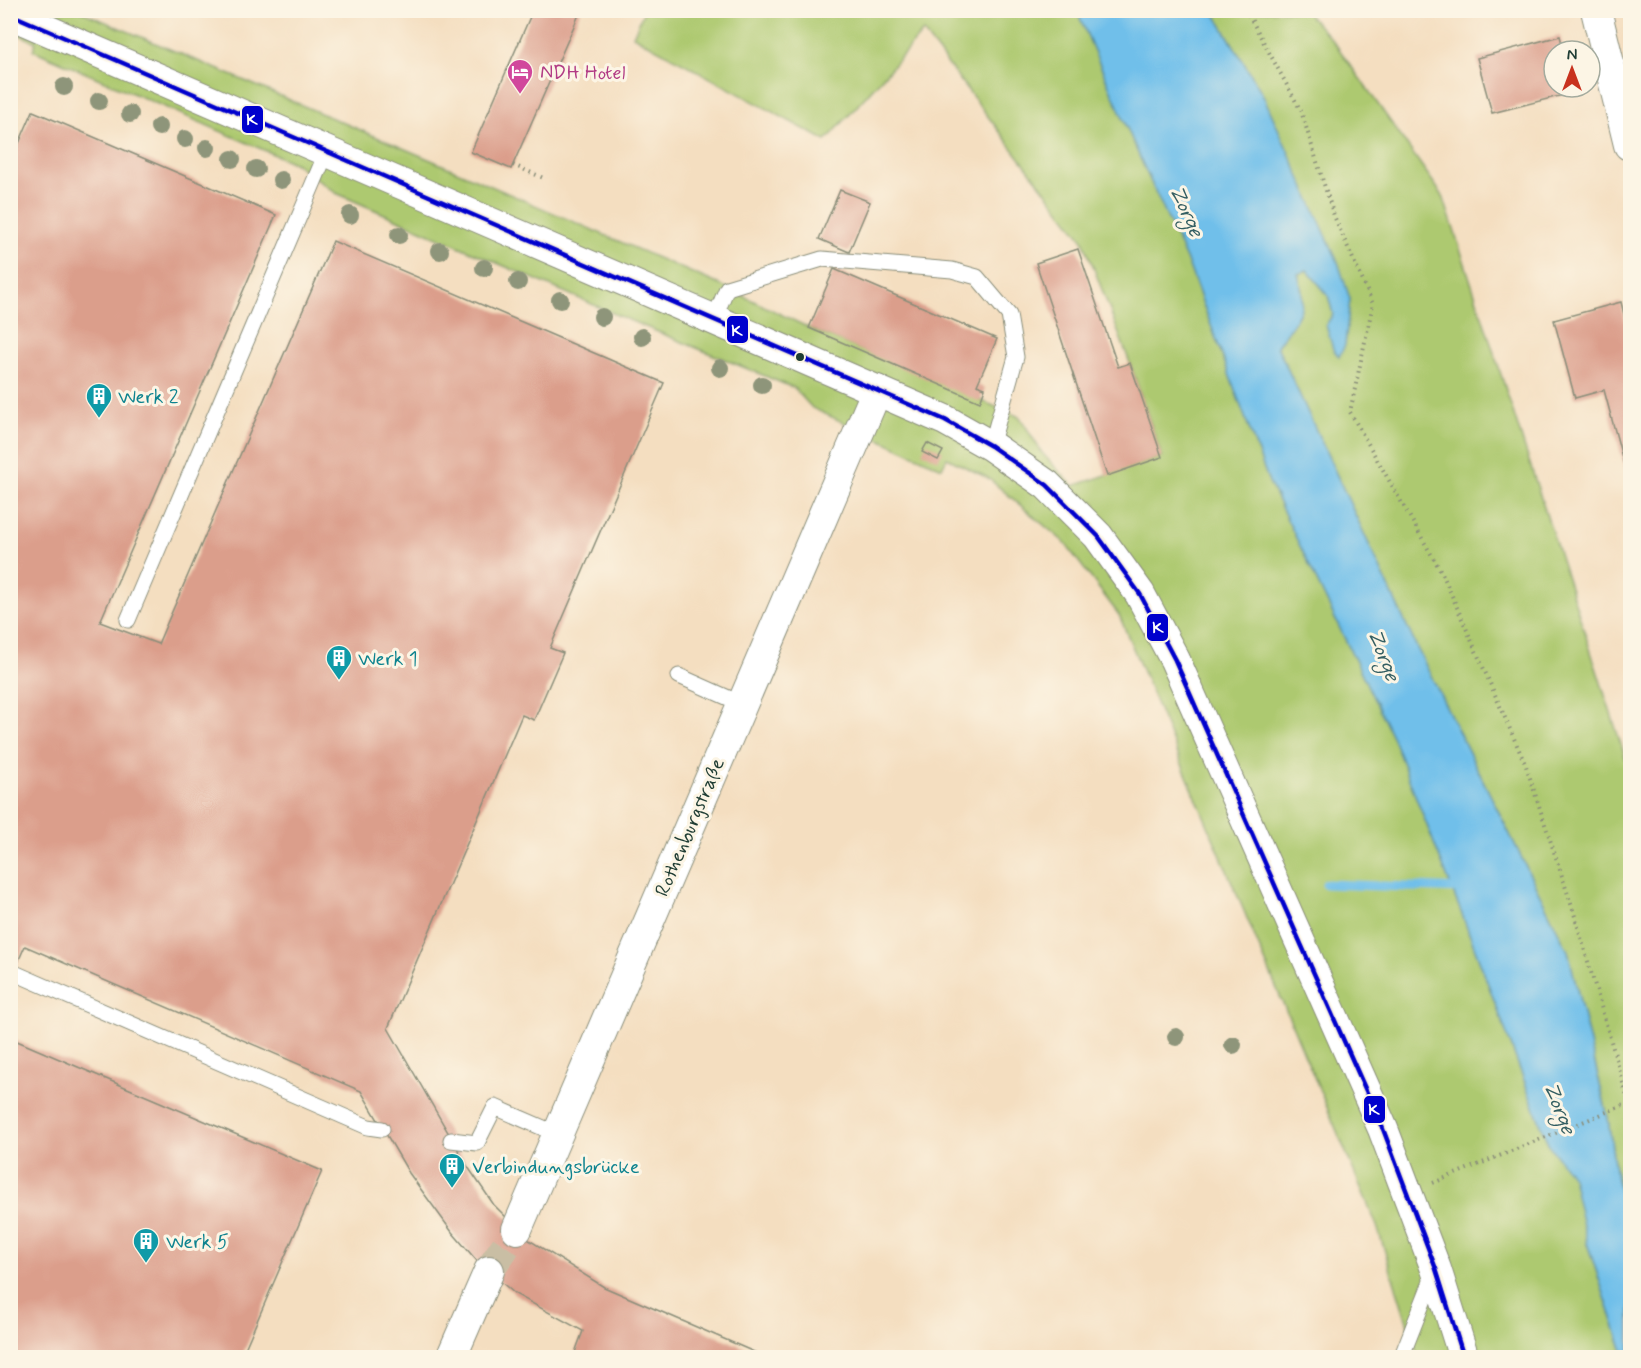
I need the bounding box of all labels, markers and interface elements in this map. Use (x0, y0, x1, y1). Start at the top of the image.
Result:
north arrow (1542, 39, 1602, 99)
text: N (1567, 45, 1577, 66)
hotel icon: NDH Hotel (505, 57, 535, 95)
place label: NDH Hotel (540, 60, 625, 87)
line badge: K (241, 105, 264, 134)
text: K (246, 110, 258, 131)
water label: Zorge (1161, 181, 1210, 244)
line badge: K (726, 315, 749, 344)
text: K (731, 321, 743, 342)
unlabelled marker (794, 351, 806, 363)
building icon: Werk 2 (84, 381, 114, 419)
place label: Werk 2 (118, 384, 179, 411)
line badge: K (1146, 613, 1169, 642)
text: K (1152, 618, 1164, 639)
water label: Zorge (1359, 625, 1406, 687)
building icon: Werk 1 (324, 643, 354, 681)
place label: Werk 1 (358, 646, 418, 673)
street label: Rothenburgstraße (649, 754, 732, 901)
water label: Zorge (1535, 1078, 1582, 1140)
line badge: K (1363, 1095, 1386, 1124)
text: K (1368, 1100, 1380, 1121)
building icon: Verbindungsbrücke (437, 1151, 467, 1189)
place label: Verbindungsbrücke (472, 1154, 640, 1181)
building icon: Werk 5 (131, 1226, 161, 1264)
place label: Werk 5 (166, 1229, 229, 1256)

